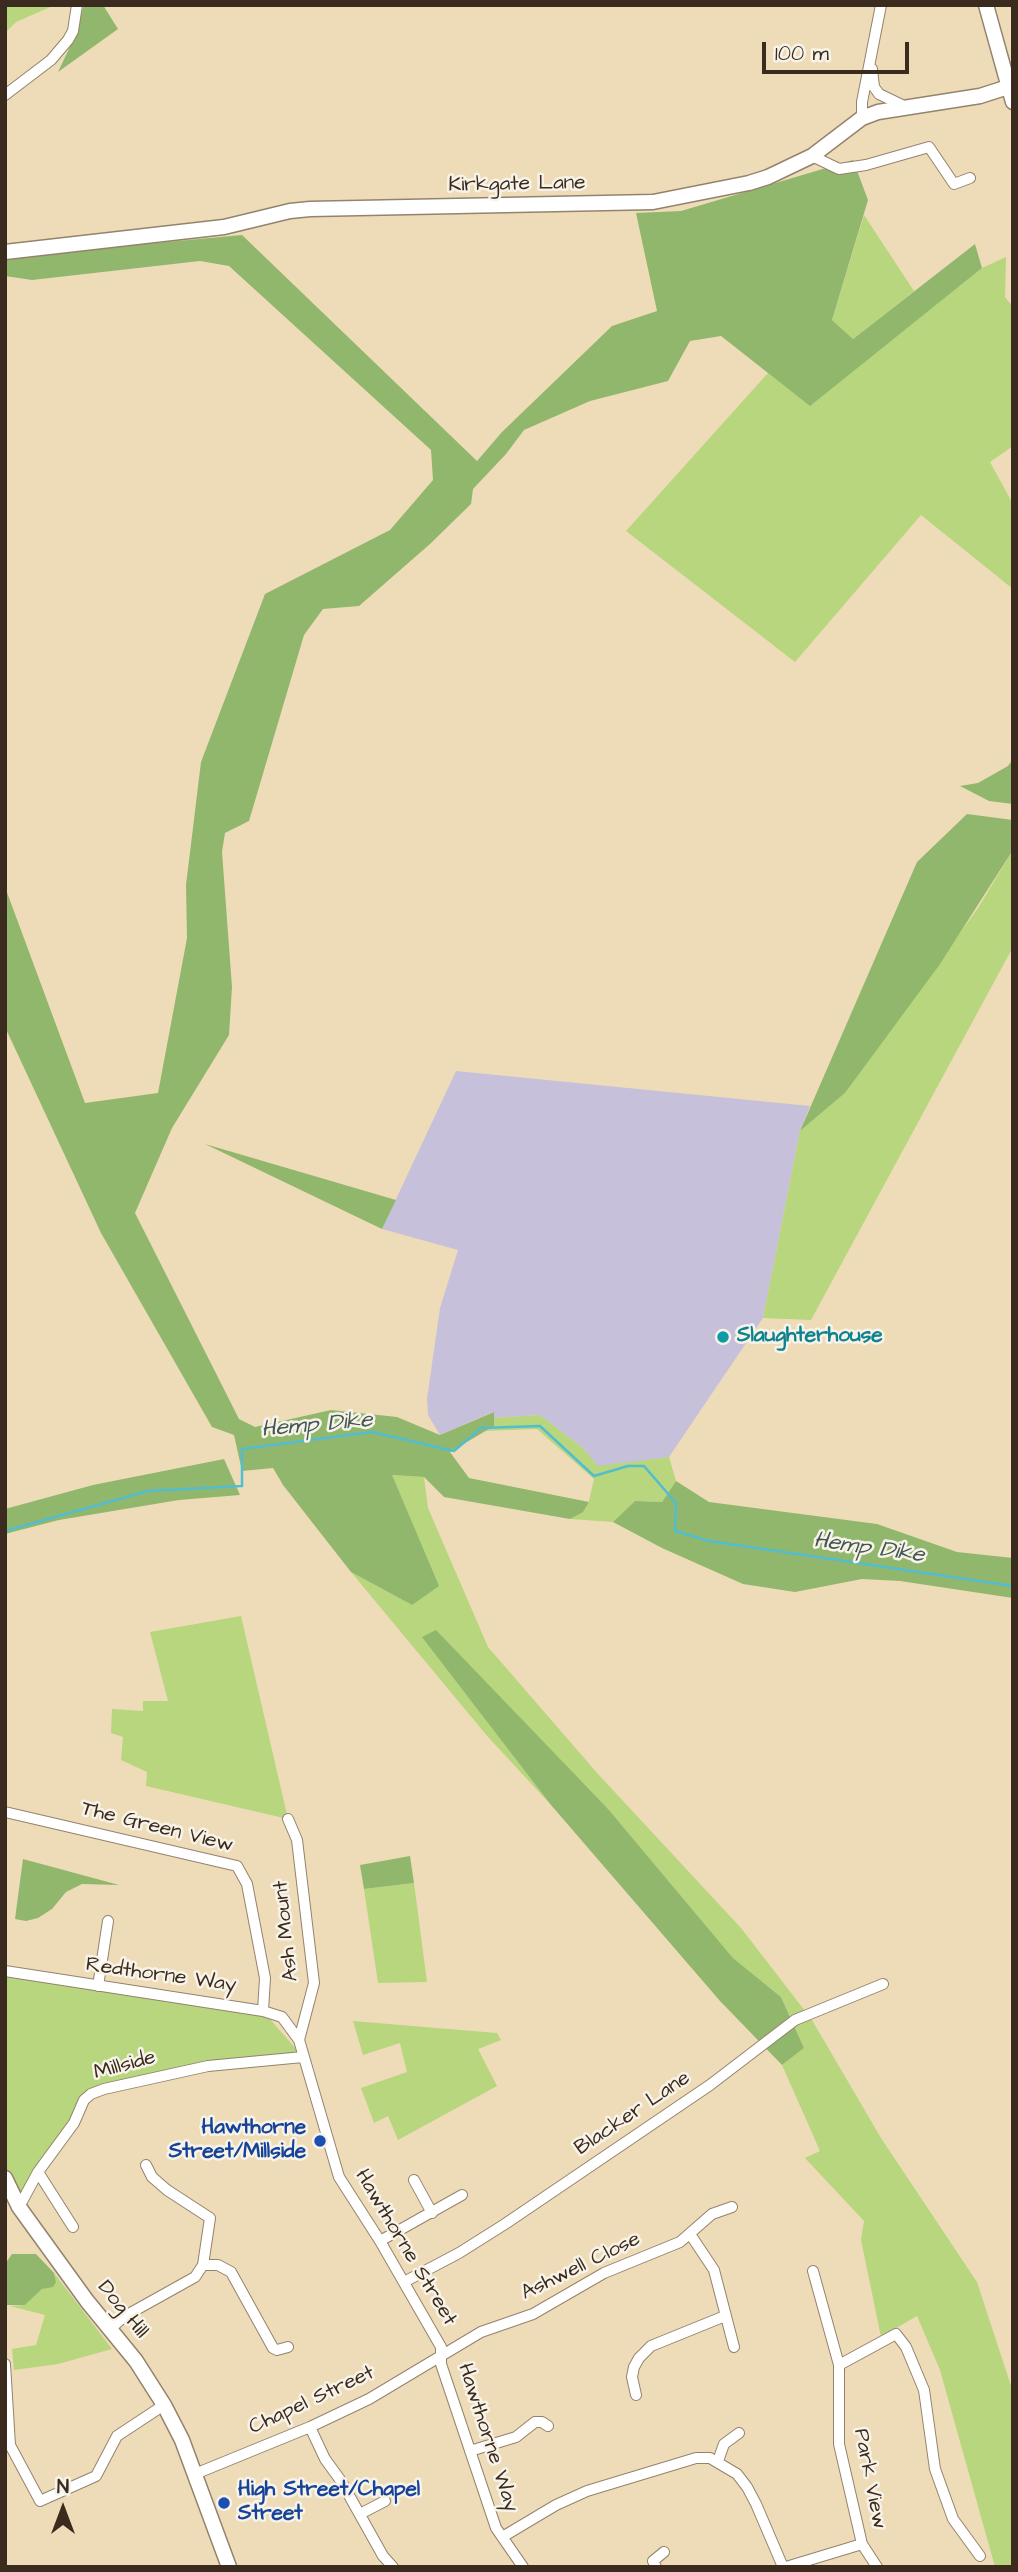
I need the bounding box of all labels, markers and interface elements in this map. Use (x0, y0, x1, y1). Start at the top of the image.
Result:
scale bar (766, 28, 913, 72)
text: 100 m (775, 39, 829, 68)
street label: Kirkgate Lane (448, 171, 586, 199)
place label: Slaughterhouse (737, 1324, 883, 1350)
marker: Slaughterhouse (715, 1329, 731, 1345)
water label: Hemp Dike (260, 1407, 374, 1445)
water label: Hemp Dike (812, 1528, 926, 1570)
street label: The Green View (78, 1797, 236, 1859)
street label: Ash Mount (269, 1879, 305, 1983)
street label: Redthorne Way (84, 1953, 238, 1999)
street label: Millside (91, 2046, 159, 2086)
street label: Blacker Lane (571, 2066, 695, 2162)
place label: Hawthorne Street/Millside (169, 2116, 306, 2166)
marker: Hawthorne Street/Millside (312, 2133, 328, 2149)
street label: Hawthorne Street (348, 2165, 462, 2331)
street label: Ashwell Close (517, 2227, 645, 2307)
street label: Dog Hill (91, 2276, 153, 2344)
street label: Hawthorne Way (451, 2360, 523, 2516)
street label: Chapel Street (245, 2361, 379, 2441)
street label: Park View (847, 2427, 891, 2531)
north arrow (28, 2474, 98, 2544)
text: N (57, 2474, 69, 2501)
place label: High Street/Chapel Street (238, 2478, 420, 2528)
marker: High Street/Chapel Street (216, 2495, 232, 2511)

